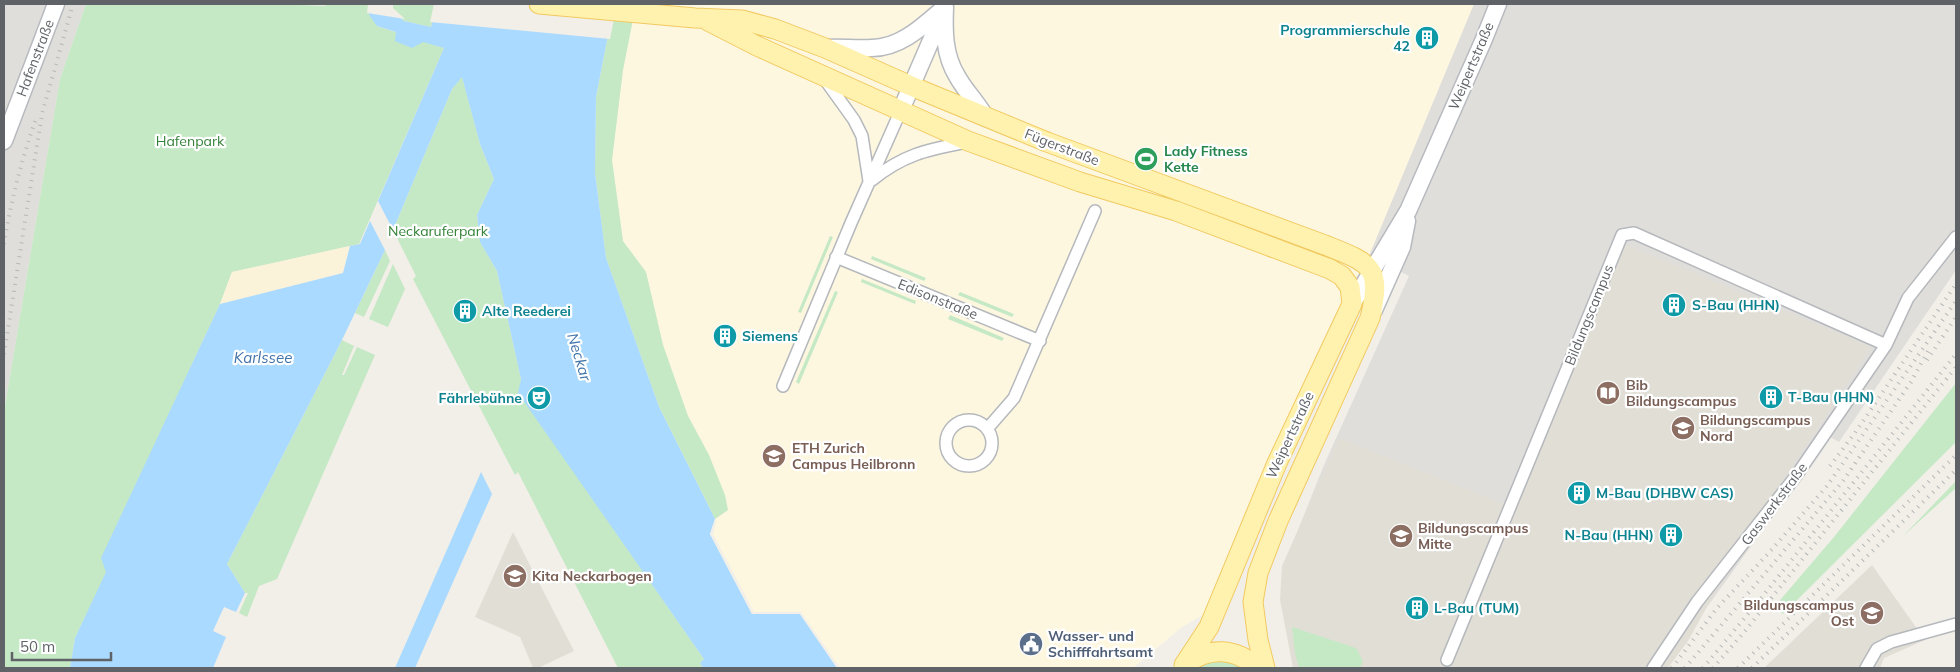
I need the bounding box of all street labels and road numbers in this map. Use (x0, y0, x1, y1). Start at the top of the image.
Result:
street label: Hafenstraße (12, 17, 58, 99)
street label: Weipertstraße (1444, 19, 1498, 113)
street label: Fügerstraße (1022, 125, 1102, 169)
street label: Bildungscampus (1561, 262, 1617, 368)
street label: Edisonstraße (895, 275, 981, 323)
street label: Weipertstraße (1262, 389, 1318, 481)
street label: Gaswerkstraße (1737, 459, 1811, 549)

